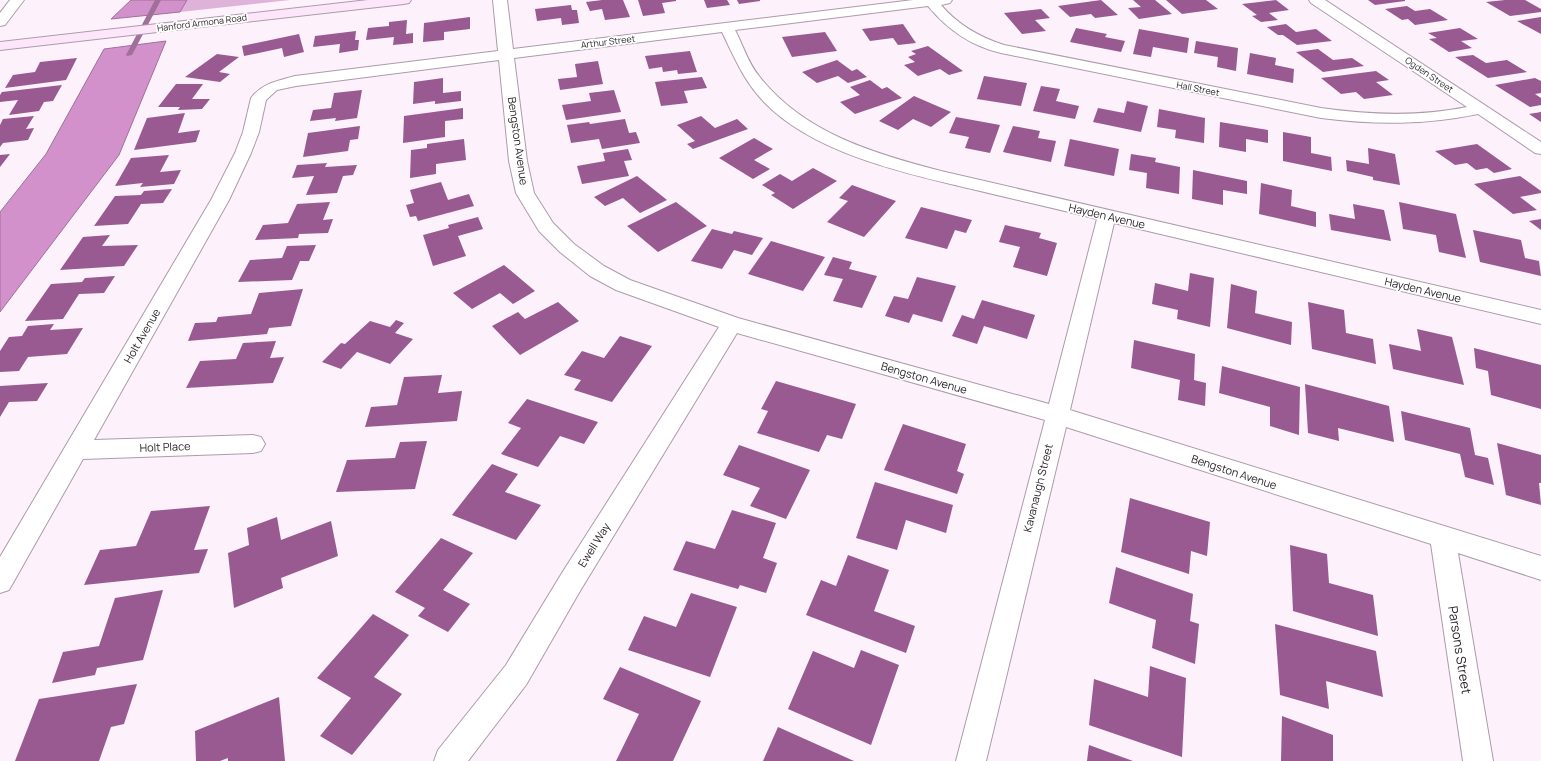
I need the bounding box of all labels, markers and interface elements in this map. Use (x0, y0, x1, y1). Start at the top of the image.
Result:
street label: Hanford Armona Road (156, 11, 248, 34)
street label: Arthur Street (580, 32, 636, 51)
street label: Ogden Street (1402, 54, 1456, 96)
street label: Hall Street (1175, 78, 1221, 99)
street label: Bengston Avenue (505, 96, 532, 187)
street label: Hayden Avenue (1067, 199, 1147, 232)
street label: Hayden Avenue (1383, 273, 1463, 306)
street label: Holt Avenue (120, 305, 164, 366)
street label: Bengston Avenue (879, 358, 969, 397)
street label: Holt Place (139, 438, 191, 455)
street label: Kavanaugh Street (1019, 442, 1056, 534)
street label: Bengston Avenue (1190, 451, 1279, 493)
street label: Ewell Way (574, 520, 613, 570)
street label: Parsons Street (1444, 605, 1476, 695)

